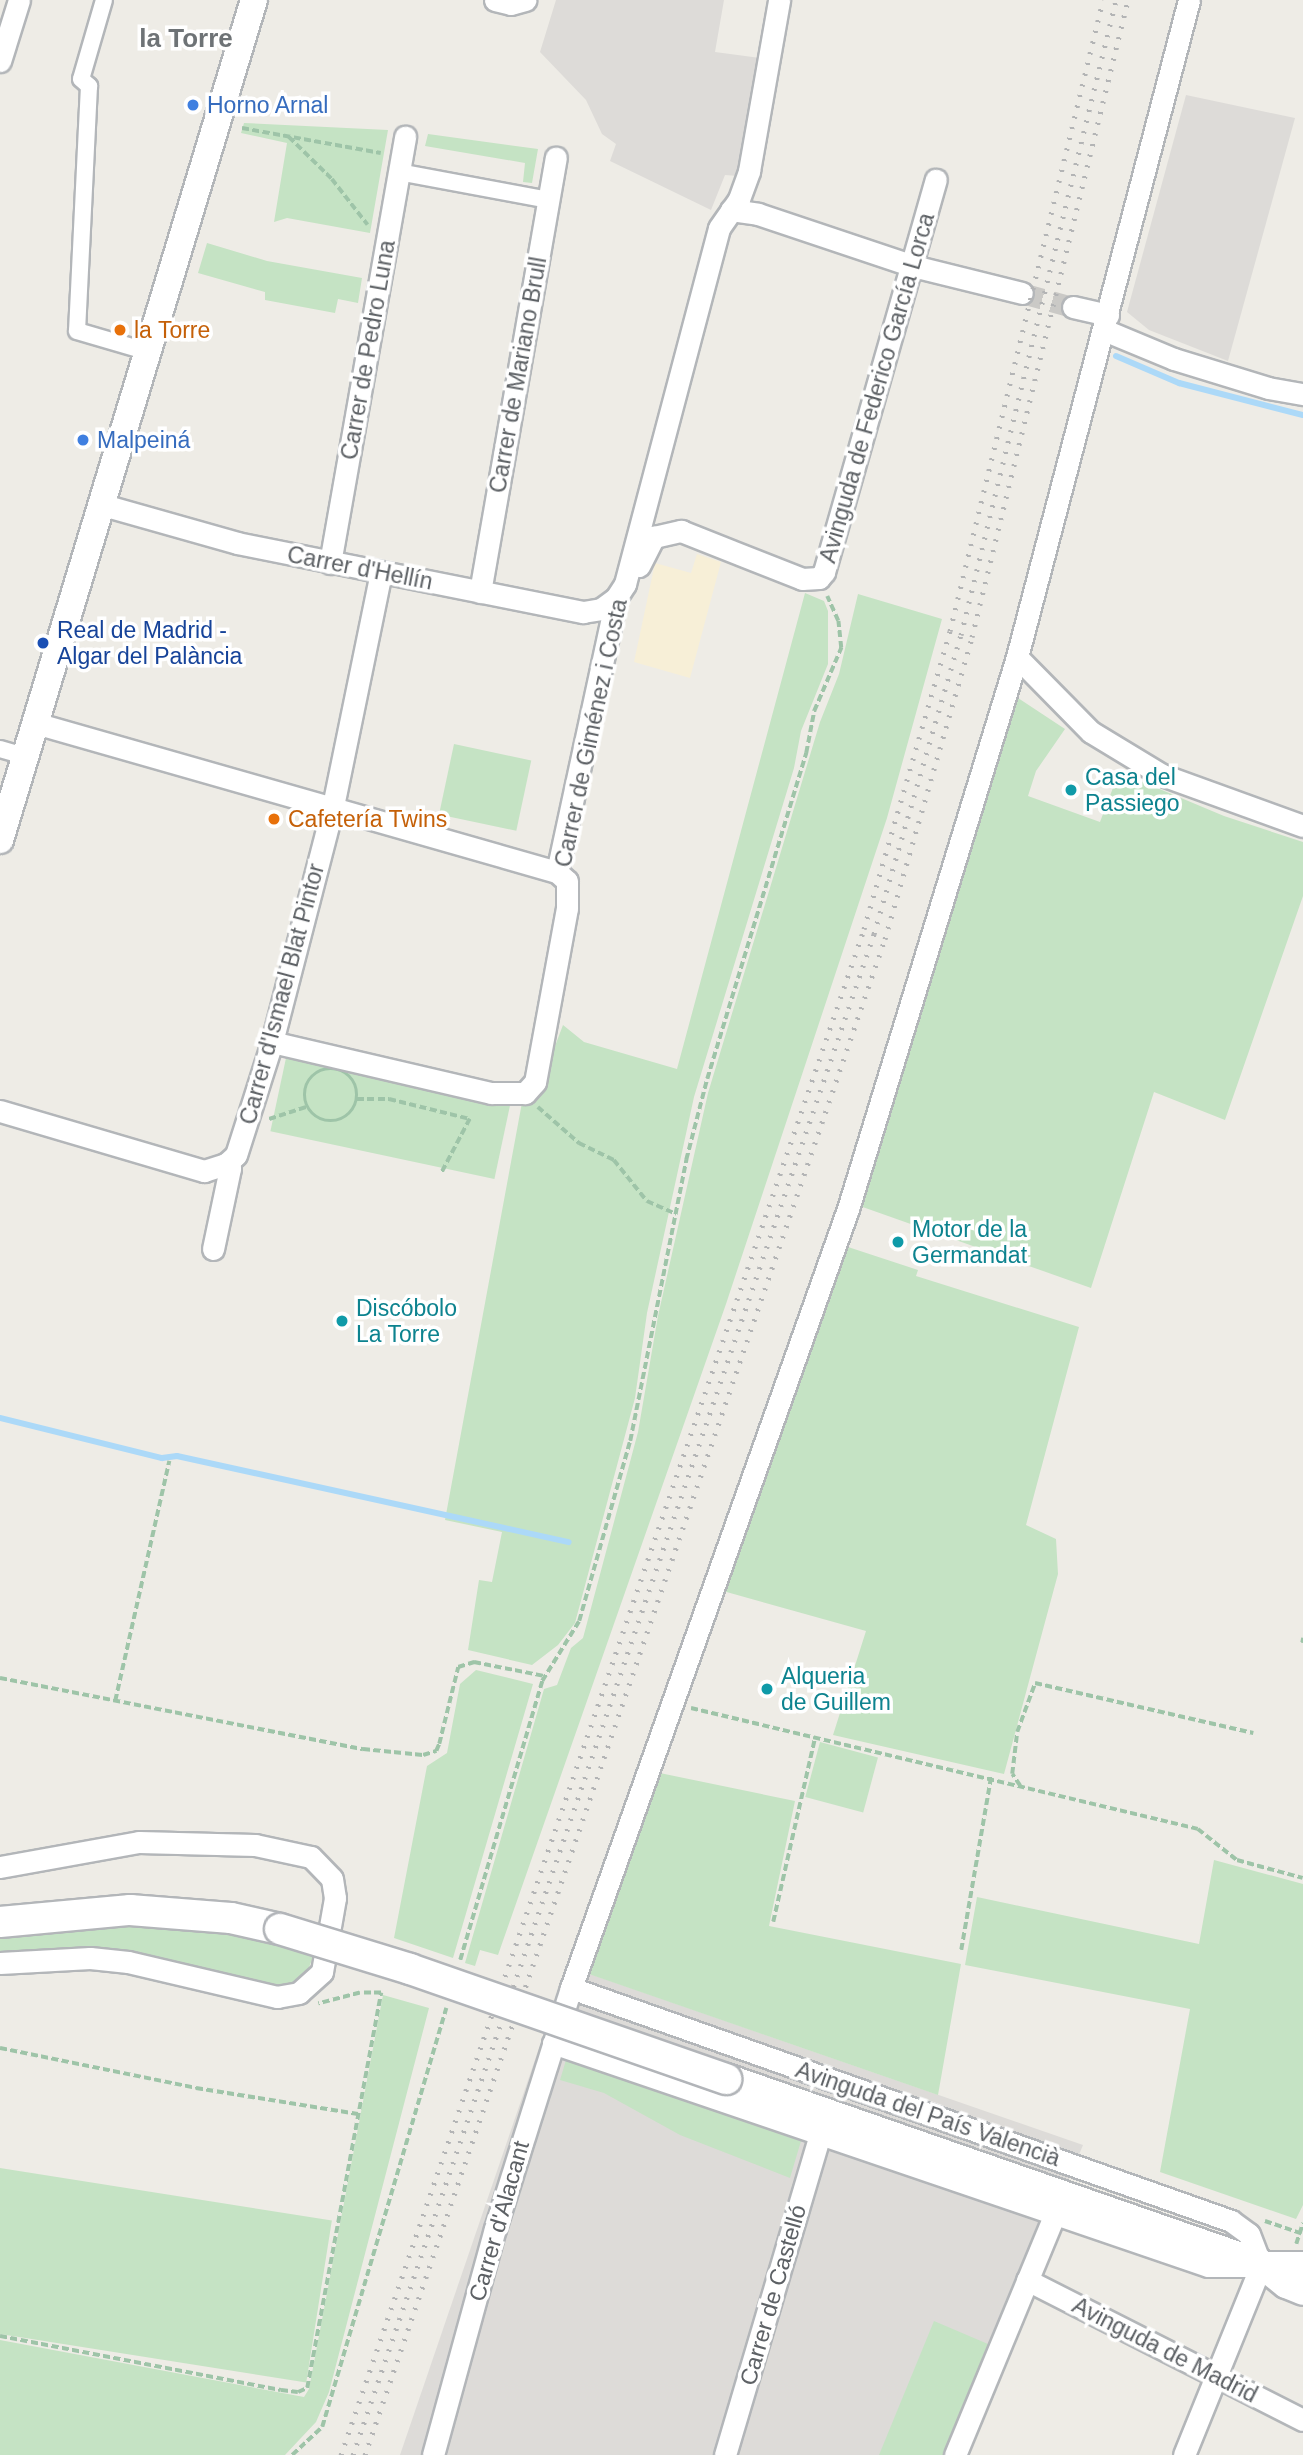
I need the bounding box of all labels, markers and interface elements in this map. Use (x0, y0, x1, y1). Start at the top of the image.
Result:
district label: la Torre (139, 23, 233, 55)
place label: Horno Arnal (207, 91, 330, 119)
marker: Horno Arnal (185, 97, 201, 113)
street label: Avinguda de Federico García Lorca (814, 210, 940, 566)
street label: Carrer de Pedro Luna (335, 238, 401, 462)
street label: Carrer de Mariano Brull (484, 255, 552, 495)
place label: la Torre (134, 316, 211, 344)
marker: la Torre (112, 322, 128, 338)
place label: Malpeiná (97, 426, 190, 454)
marker: Malpeiná (75, 432, 91, 448)
street label: Carrer d'Hellín (285, 540, 435, 596)
street label: Carrer de Giménez i Costa (549, 596, 633, 870)
place label: Real de Madrid - Algar del Palància (57, 616, 242, 670)
marker: Real de Madrid - Algar del Palància (35, 635, 51, 651)
place label: Casa del Passiego (1085, 763, 1180, 817)
marker: Casa del Passiego (1063, 782, 1079, 798)
place label: Cafetería Twins (288, 805, 448, 833)
marker: Cafetería Twins (266, 811, 282, 827)
street label: Carrer d'Ismael Blat Pintor (234, 861, 330, 1127)
place label: Motor de la Germandat (912, 1215, 1027, 1269)
marker: Motor de la Germandat (890, 1234, 906, 1250)
place label: Discóbolo La Torre (356, 1294, 457, 1348)
marker: Discóbolo La Torre (334, 1313, 350, 1329)
place label: Alqueria de Guillem (781, 1662, 891, 1716)
marker: Alqueria de Guillem (759, 1681, 775, 1697)
street label: Avinguda del País Valencià (792, 2056, 1064, 2172)
street label: Carrer d'Alacant (463, 2138, 535, 2304)
street label: Carrer de Castelló (734, 2201, 812, 2389)
street label: Avinguda de Madrid (1068, 2291, 1262, 2409)

